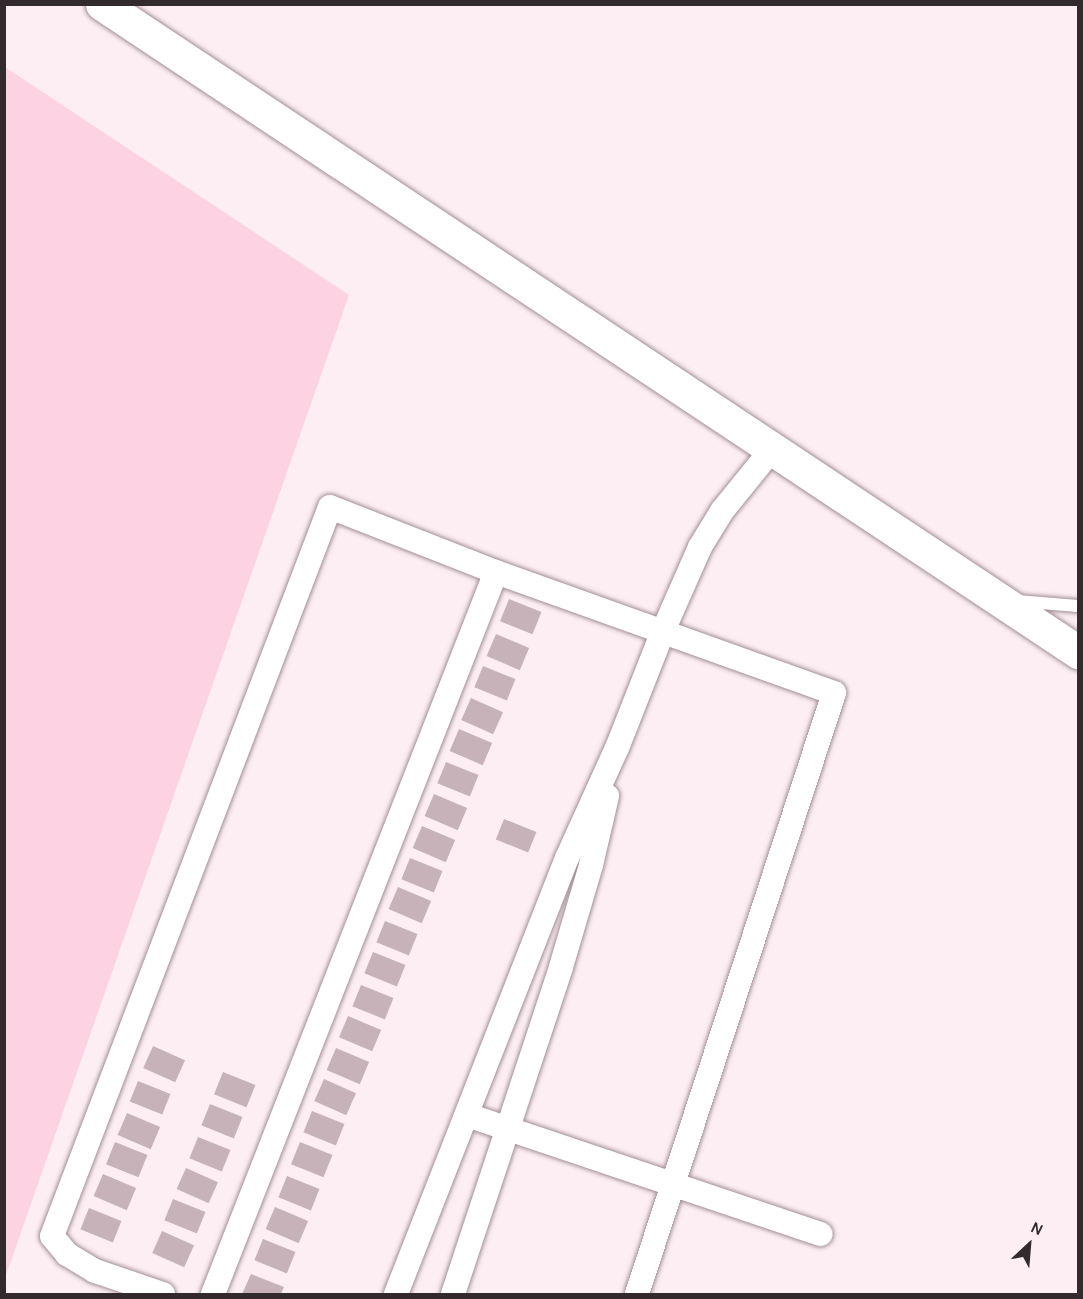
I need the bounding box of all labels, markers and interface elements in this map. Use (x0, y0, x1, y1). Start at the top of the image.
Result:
north arrow (999, 1215, 1059, 1275)
text: N (1028, 1217, 1046, 1239)

